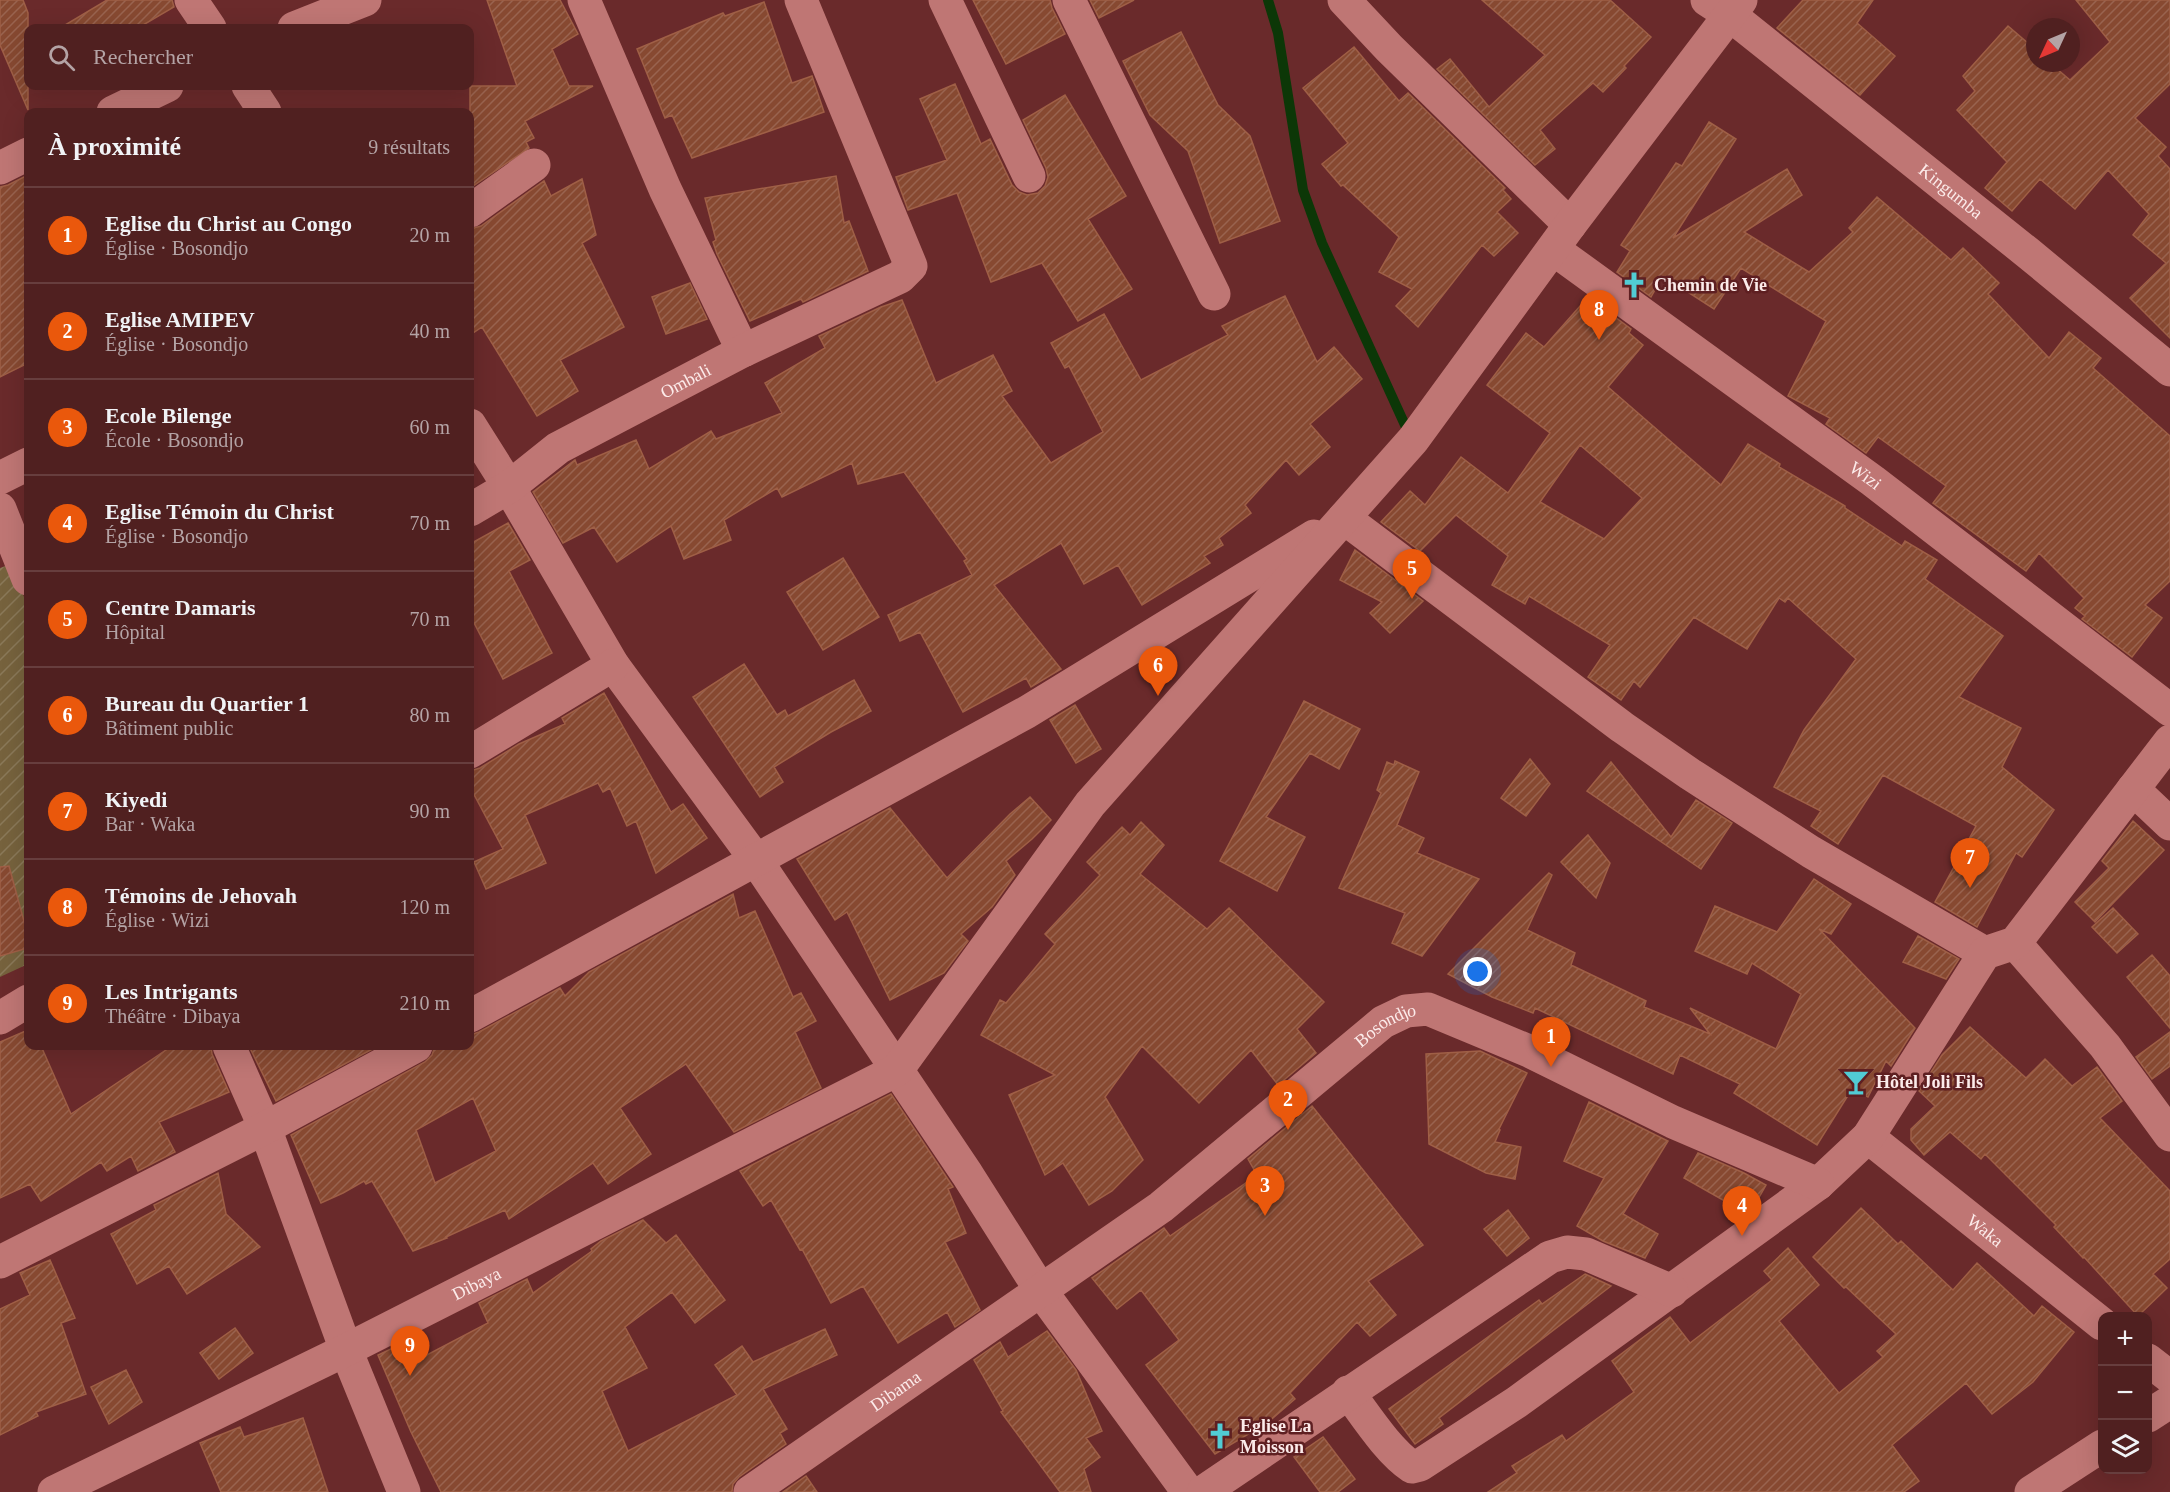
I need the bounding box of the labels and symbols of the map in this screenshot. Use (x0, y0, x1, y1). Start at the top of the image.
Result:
north arrow (2026, 18, 2080, 72)
street label: Kingumba (1915, 160, 1987, 223)
church icon: Chemin de Vie (1619, 270, 1649, 300)
place label: Chemin de Vie (1654, 275, 1767, 295)
pin: 8 (1580, 290, 1618, 340)
street label: Ombali (657, 360, 714, 402)
street label: Wizi (1846, 457, 1885, 494)
pin: 5 (1392, 550, 1432, 599)
pin: 6 (1138, 646, 1178, 696)
pin: 7 (1950, 838, 1990, 888)
your location (1463, 957, 1492, 986)
street label: Bosondjo (1351, 1000, 1417, 1051)
pin: 1 (1532, 1018, 1570, 1067)
bar icon: Hôtel Joli Fils (1841, 1067, 1871, 1097)
place label: Hôtel Joli Fils (1876, 1072, 1983, 1092)
pin: 2 (1268, 1080, 1308, 1130)
pin: 3 (1246, 1166, 1284, 1216)
pin: 4 (1722, 1186, 1762, 1236)
street label: Waka (1963, 1210, 2007, 1251)
street label: Dibaya (449, 1263, 504, 1304)
pin: 9 (390, 1326, 430, 1376)
street label: Dibama (866, 1367, 925, 1416)
place label: Eglise La Moisson (1240, 1416, 1312, 1457)
church icon: Eglise La Moisson (1205, 1421, 1235, 1451)

